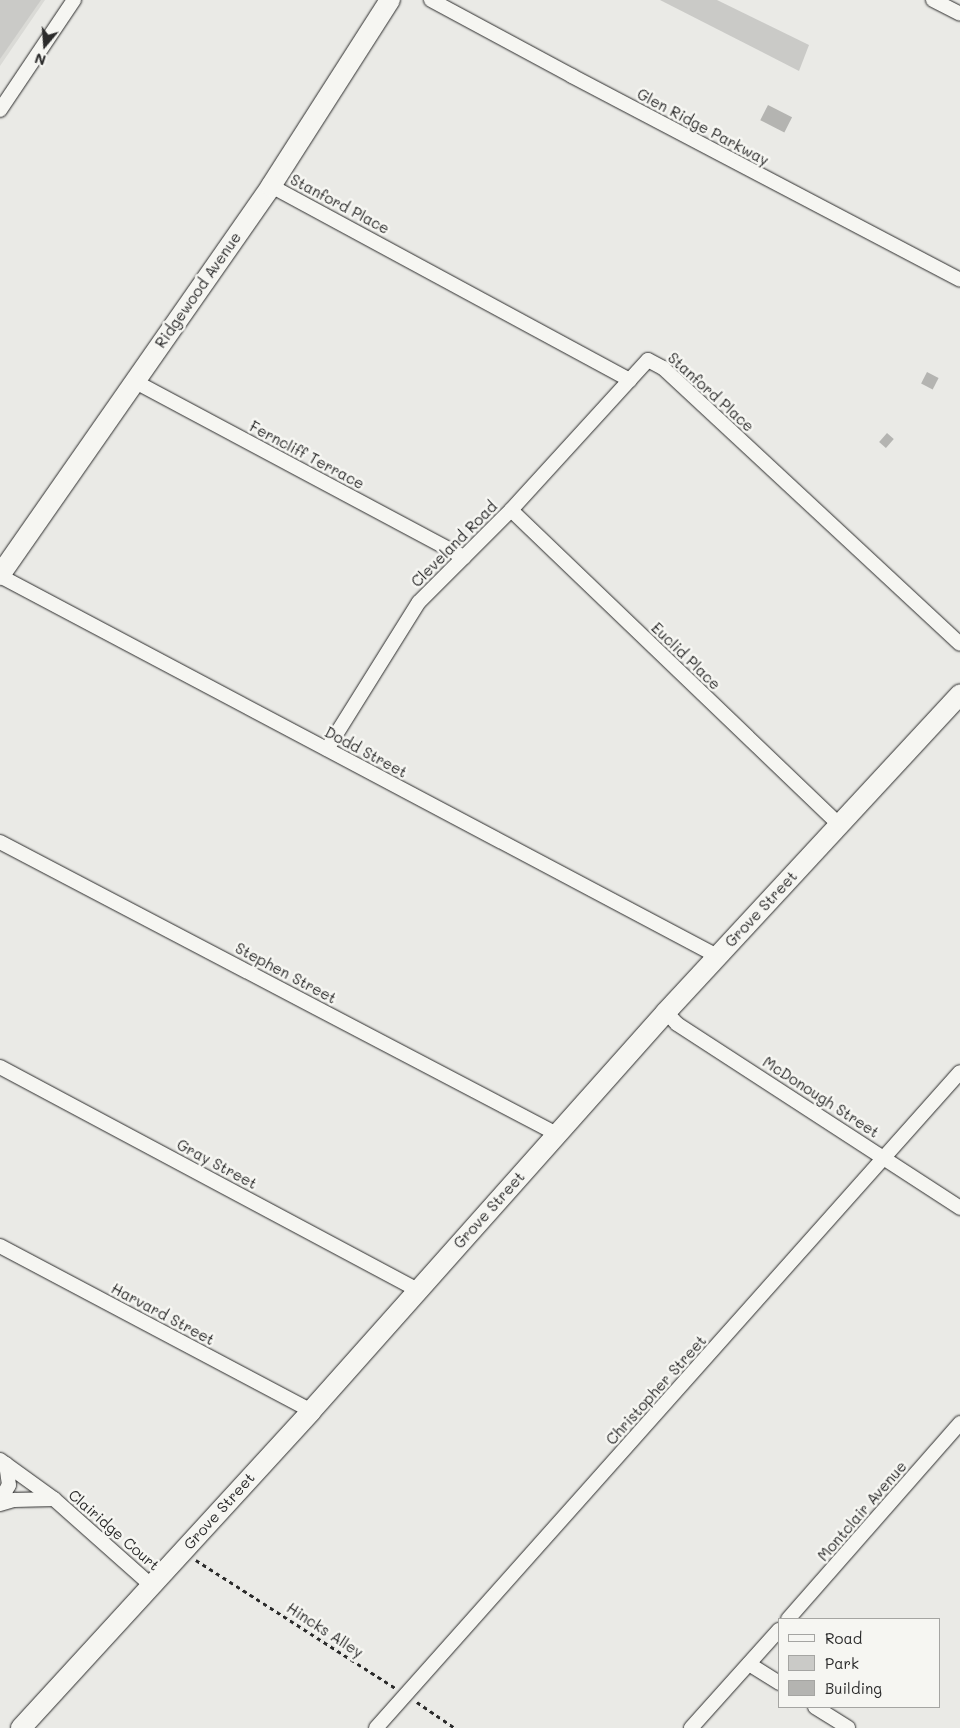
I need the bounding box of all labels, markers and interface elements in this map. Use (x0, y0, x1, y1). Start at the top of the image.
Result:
north arrow (20, 20, 70, 70)
text: N (32, 49, 48, 70)
street label: Glen Ridge Parkway (634, 85, 772, 169)
street label: Stanford Place (287, 170, 393, 238)
street label: Ridgewood Avenue (151, 229, 245, 351)
street label: Stanford Place (664, 349, 758, 435)
street label: Ferncliff Terrace (247, 417, 367, 493)
street label: Cleveland Road (407, 497, 501, 591)
street label: Euclid Place (648, 619, 724, 693)
street label: Dodd Street (322, 723, 410, 781)
street label: Grove Street (721, 867, 801, 951)
street label: Stephen Street (232, 939, 340, 1007)
street label: McDonough Street (759, 1053, 883, 1141)
street label: Gray Street (174, 1135, 260, 1193)
street label: Grove Street (450, 1168, 528, 1252)
street label: Harvard Street (108, 1279, 218, 1349)
street label: Christopher Street (602, 1332, 710, 1448)
street label: Montclair Avenue (814, 1457, 910, 1565)
street label: Grove Street (180, 1469, 258, 1553)
street label: Clairidge Court (65, 1486, 163, 1574)
street label: Hincks Alley (283, 1599, 367, 1661)
legend (778, 1618, 940, 1708)
text: Road (825, 1628, 862, 1648)
text: Park (825, 1653, 859, 1673)
text: Building (825, 1678, 882, 1698)

